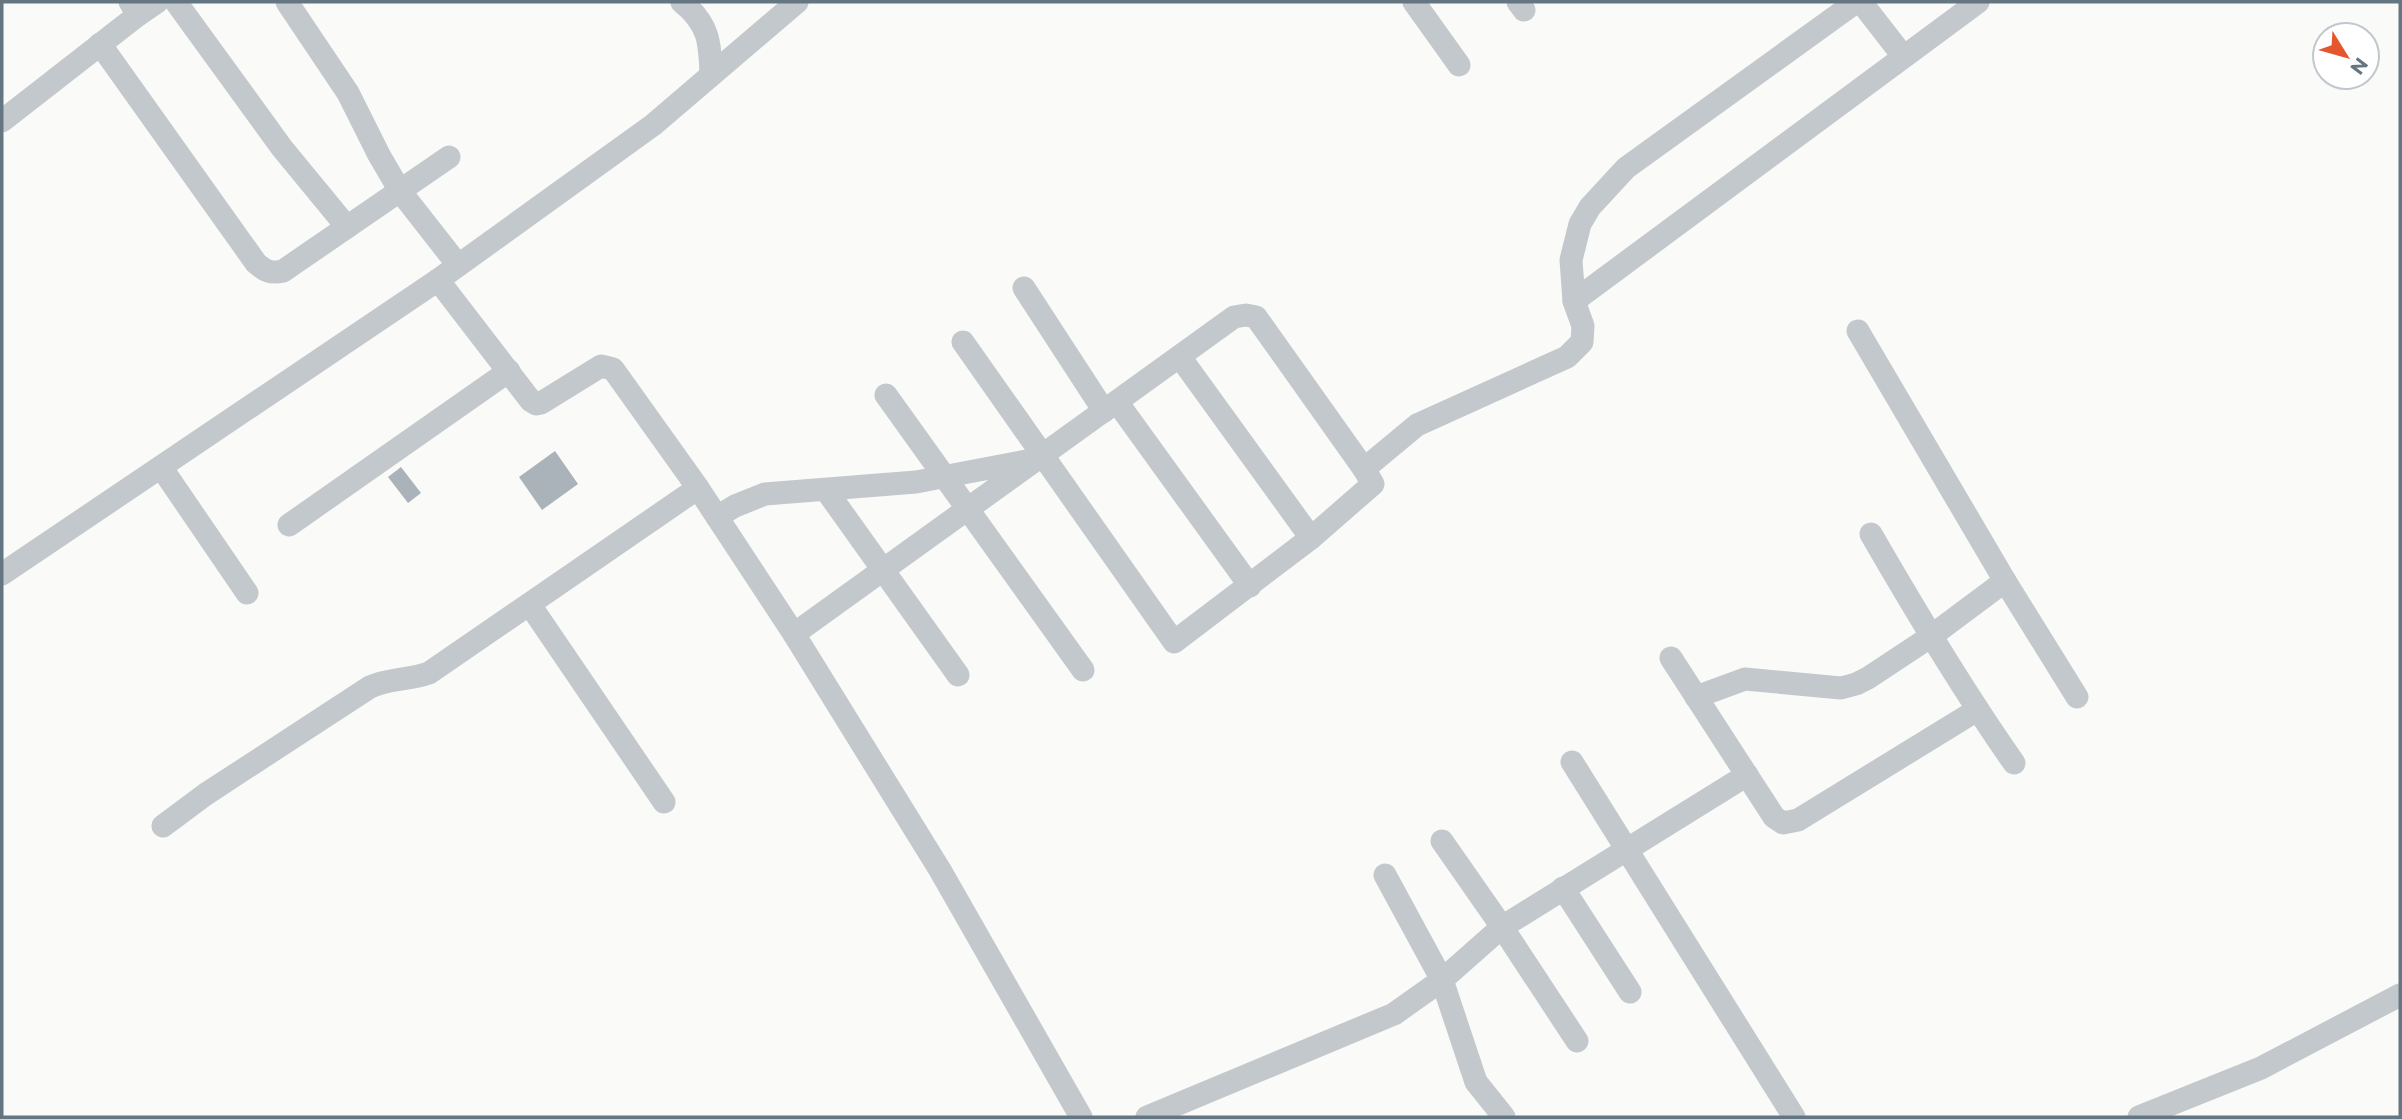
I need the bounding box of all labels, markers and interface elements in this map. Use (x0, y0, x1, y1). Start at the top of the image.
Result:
north arrow (2311, 21, 2381, 91)
text: N (2345, 53, 2373, 79)

